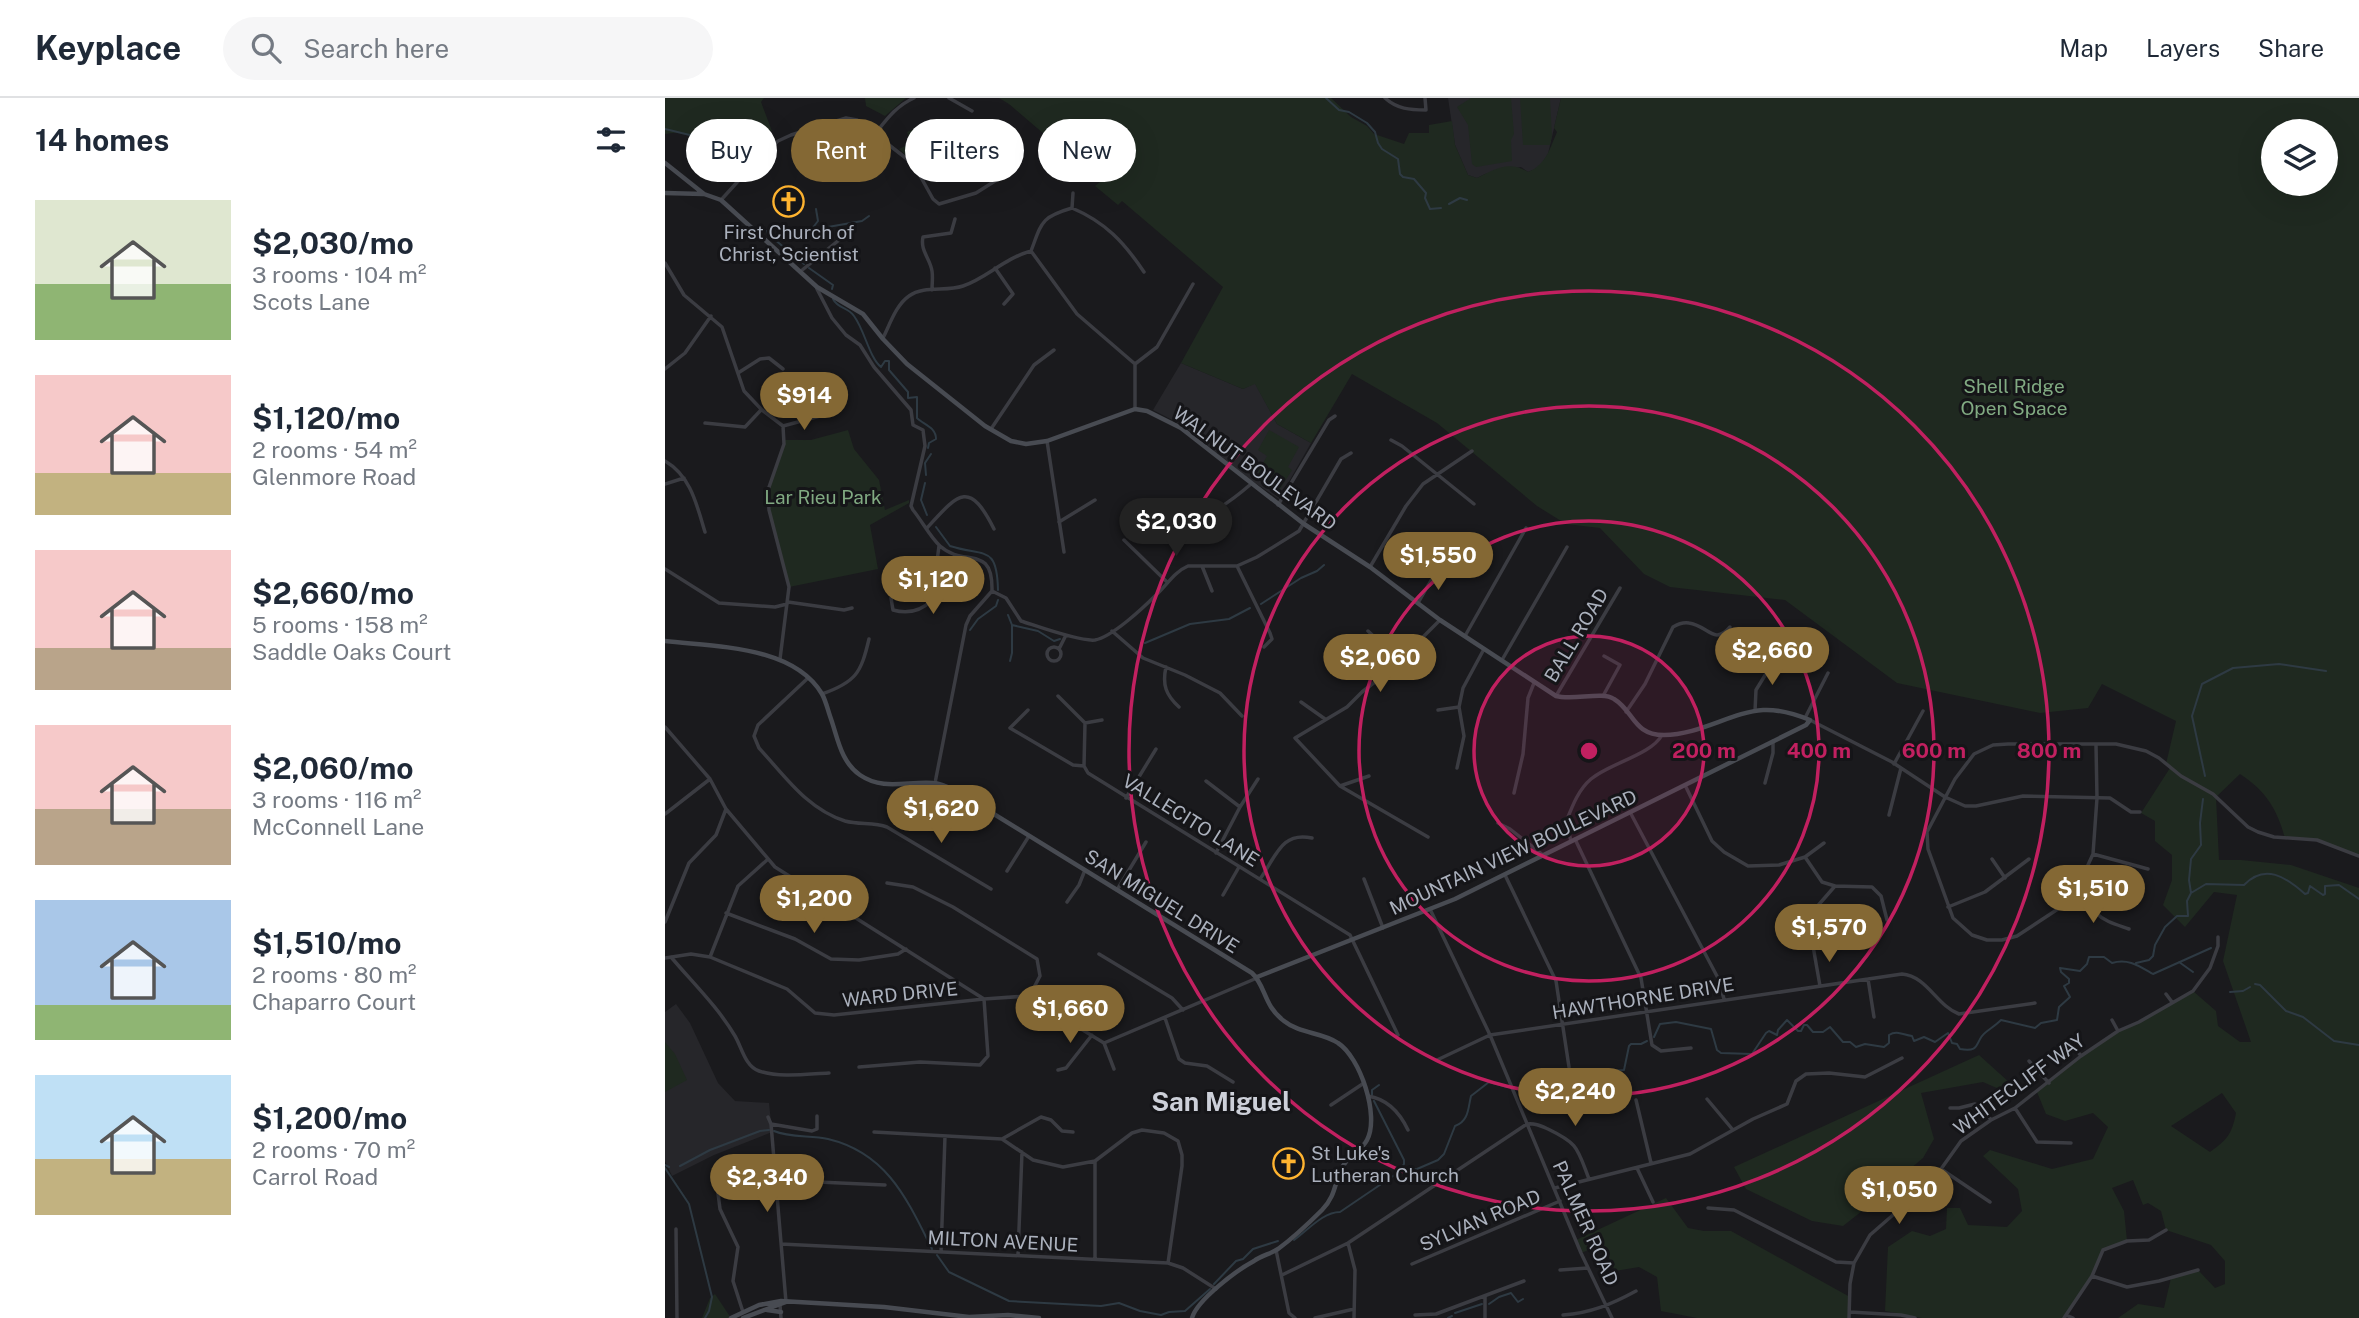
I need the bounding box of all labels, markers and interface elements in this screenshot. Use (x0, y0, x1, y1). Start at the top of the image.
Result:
search box (223, 17, 713, 80)
text: Keyplace (35, 29, 181, 67)
icon: search (247, 29, 285, 67)
text: Search here (303, 33, 449, 64)
text: Map (2059, 34, 2108, 62)
text: Layers (2146, 34, 2220, 62)
text: Share (2258, 34, 2324, 62)
chip: Buy (686, 119, 777, 182)
chip: Rent (791, 119, 891, 182)
chip: Filters (905, 119, 1024, 182)
chip: New (1038, 119, 1136, 182)
map controls (2261, 119, 2338, 196)
button: layers (2261, 119, 2338, 196)
icon: filters (592, 121, 630, 159)
text: 14 homes (35, 122, 169, 158)
church icon: First Church of Christ, Scientist (772, 184, 806, 218)
place label: First Church of Christ, Scientist (719, 221, 859, 265)
text: $2,030/mo (252, 225, 414, 261)
icon: home (91, 228, 175, 312)
text: 3 rooms · 104 m² (252, 261, 426, 288)
text: Scots Lane (252, 288, 370, 315)
pin: $914 (763, 372, 845, 432)
park label: Shell Ridge Open Space (1961, 375, 2067, 419)
text: $914 (776, 381, 832, 408)
text: $1,120/mo (252, 400, 400, 436)
street label: WALNUT BOULEVARD (1169, 401, 1341, 535)
icon: home (91, 403, 175, 487)
text: 2 rooms · 54 m² (252, 436, 417, 463)
text: Glenmore Road (252, 463, 416, 490)
park label: Lar Rieu Park (764, 486, 882, 508)
pin: $2,030 (1119, 498, 1233, 558)
text: $2,030 (1135, 507, 1217, 534)
pin: $1,550 (1381, 532, 1495, 592)
text: $1,550 (1399, 541, 1477, 568)
pin: $1,120 (876, 556, 990, 616)
text: $1,120 (897, 565, 969, 592)
text: $2,660/mo (252, 575, 414, 611)
icon: home (91, 578, 175, 662)
street label: BALL ROAD (1539, 584, 1613, 686)
text: 5 rooms · 158 m² (252, 611, 428, 638)
pin: $2,660 (1715, 628, 1829, 687)
pin: $2,060 (1323, 634, 1437, 694)
text: $2,660 (1731, 636, 1813, 663)
text: Saddle Oaks Court (252, 638, 452, 665)
text: $2,060 (1339, 643, 1421, 670)
text: 200 m (1672, 738, 1736, 763)
text: 400 m (1787, 738, 1851, 763)
text: 600 m (1902, 738, 1966, 763)
text: 800 m (2017, 738, 2081, 763)
centre of rings (1577, 739, 1601, 763)
text: $2,060/mo (252, 750, 414, 786)
icon: home (91, 753, 175, 837)
street label: VALLECITO LANE (1119, 769, 1263, 871)
street label: MOUNTAIN VIEW BOULEVARD (1386, 785, 1640, 919)
text: 3 rooms · 116 m² (252, 786, 422, 813)
pin: $1,620 (884, 786, 998, 845)
text: $1,620 (903, 794, 979, 821)
text: McConnell Lane (252, 813, 424, 840)
street label: SAN MIGUEL DRIVE (1081, 845, 1243, 957)
pin: $1,510 (2036, 866, 2150, 925)
text: $1,510 (2057, 874, 2129, 901)
pin: $1,200 (757, 876, 871, 935)
text: $1,200 (776, 884, 852, 911)
pin: $1,570 (1772, 904, 1886, 964)
text: $1,570 (1791, 913, 1867, 940)
text: $1,510/mo (252, 925, 402, 961)
icon: home (91, 928, 175, 1012)
text: 2 rooms · 80 m² (252, 961, 417, 988)
street label: HAWTHORNE DRIVE (1550, 973, 1736, 1023)
street label: WARD DRIVE (841, 977, 959, 1011)
pin: $1,660 (1013, 986, 1127, 1045)
text: Chaparro Court (252, 988, 416, 1015)
text: $1,660 (1032, 994, 1108, 1021)
street label: WHITECLIFF WAY (1949, 1029, 2089, 1139)
pin: $2,240 (1518, 1068, 1632, 1128)
text: $2,240 (1534, 1077, 1616, 1104)
district label: San Miguel (1151, 1086, 1291, 1117)
text: $1,200/mo (252, 1100, 407, 1136)
icon: home (91, 1103, 175, 1187)
text: 2 rooms · 70 m² (252, 1136, 415, 1163)
place label: St Luke's Lutheran Church (1311, 1142, 1459, 1186)
church icon: St Luke's Lutheran Church (1271, 1147, 1305, 1181)
pin: $2,340 (710, 1154, 824, 1214)
street label: PALMER ROAD (1549, 1157, 1623, 1289)
text: Carrol Road (252, 1163, 378, 1190)
text: $2,340 (726, 1163, 808, 1190)
pin: $1,050 (1842, 1166, 1956, 1226)
text: $1,050 (1860, 1175, 1938, 1202)
street label: SYLVAN ROAD (1416, 1185, 1544, 1255)
street label: MILTON AVENUE (927, 1226, 1079, 1256)

